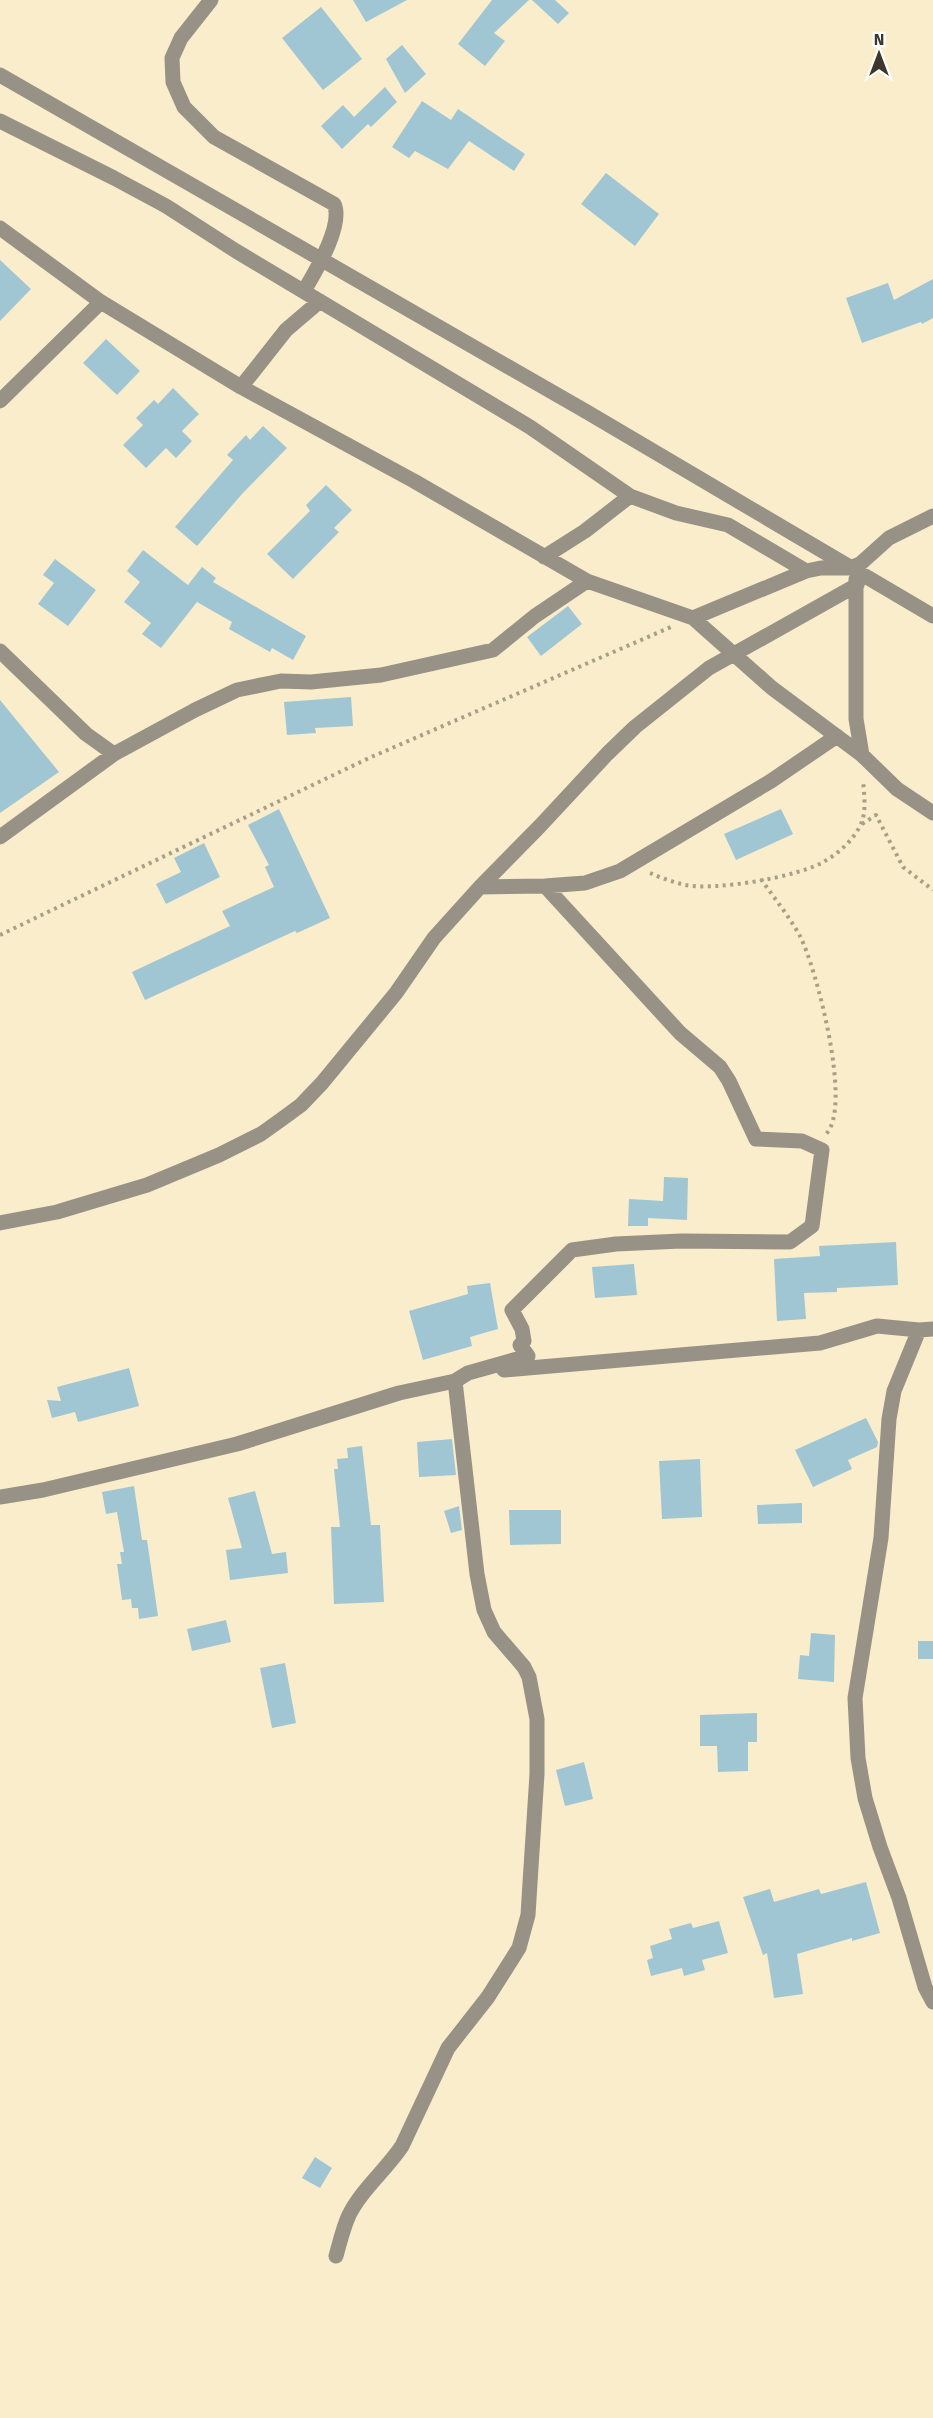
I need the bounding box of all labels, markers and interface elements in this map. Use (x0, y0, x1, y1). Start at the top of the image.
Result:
north arrow (849, 24, 909, 84)
text: N (874, 30, 884, 49)

